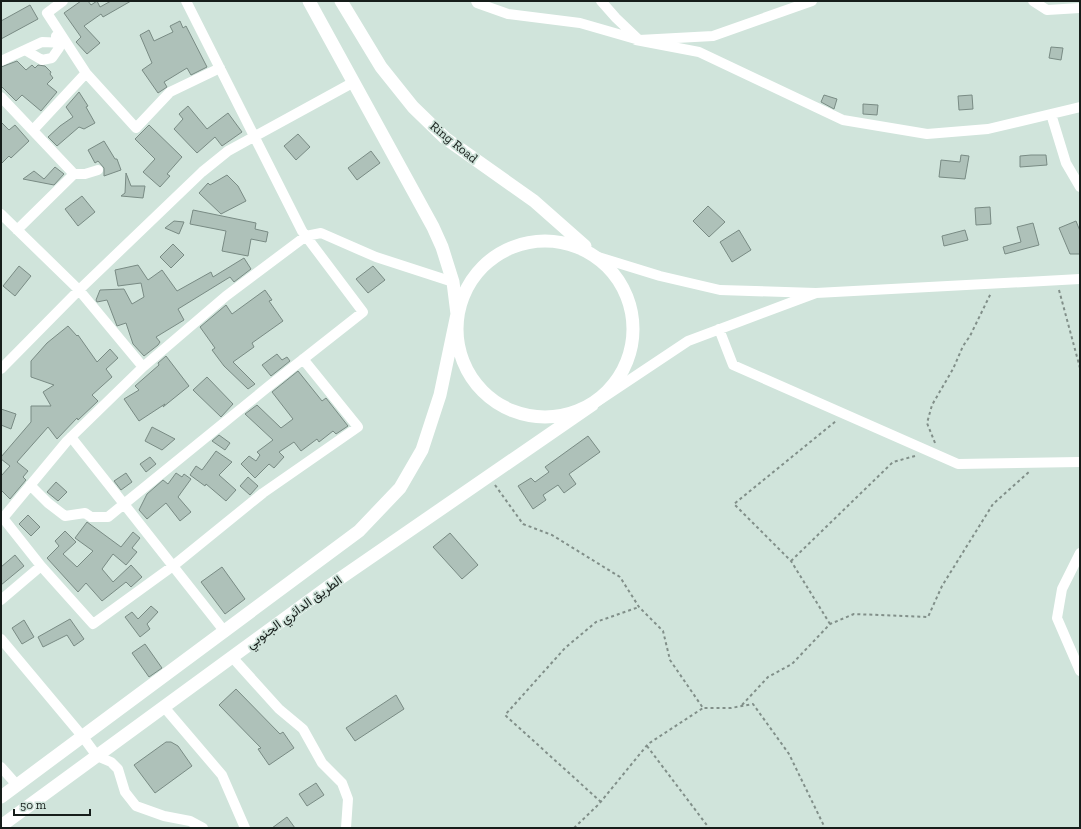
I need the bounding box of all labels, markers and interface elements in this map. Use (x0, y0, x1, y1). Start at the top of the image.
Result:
street label: Ring Road (427, 118, 481, 166)
street label: الطريق الدائري الجنوبي (243, 572, 347, 654)
scale bar (14, 791, 90, 817)
text: 50 m (20, 798, 47, 812)

